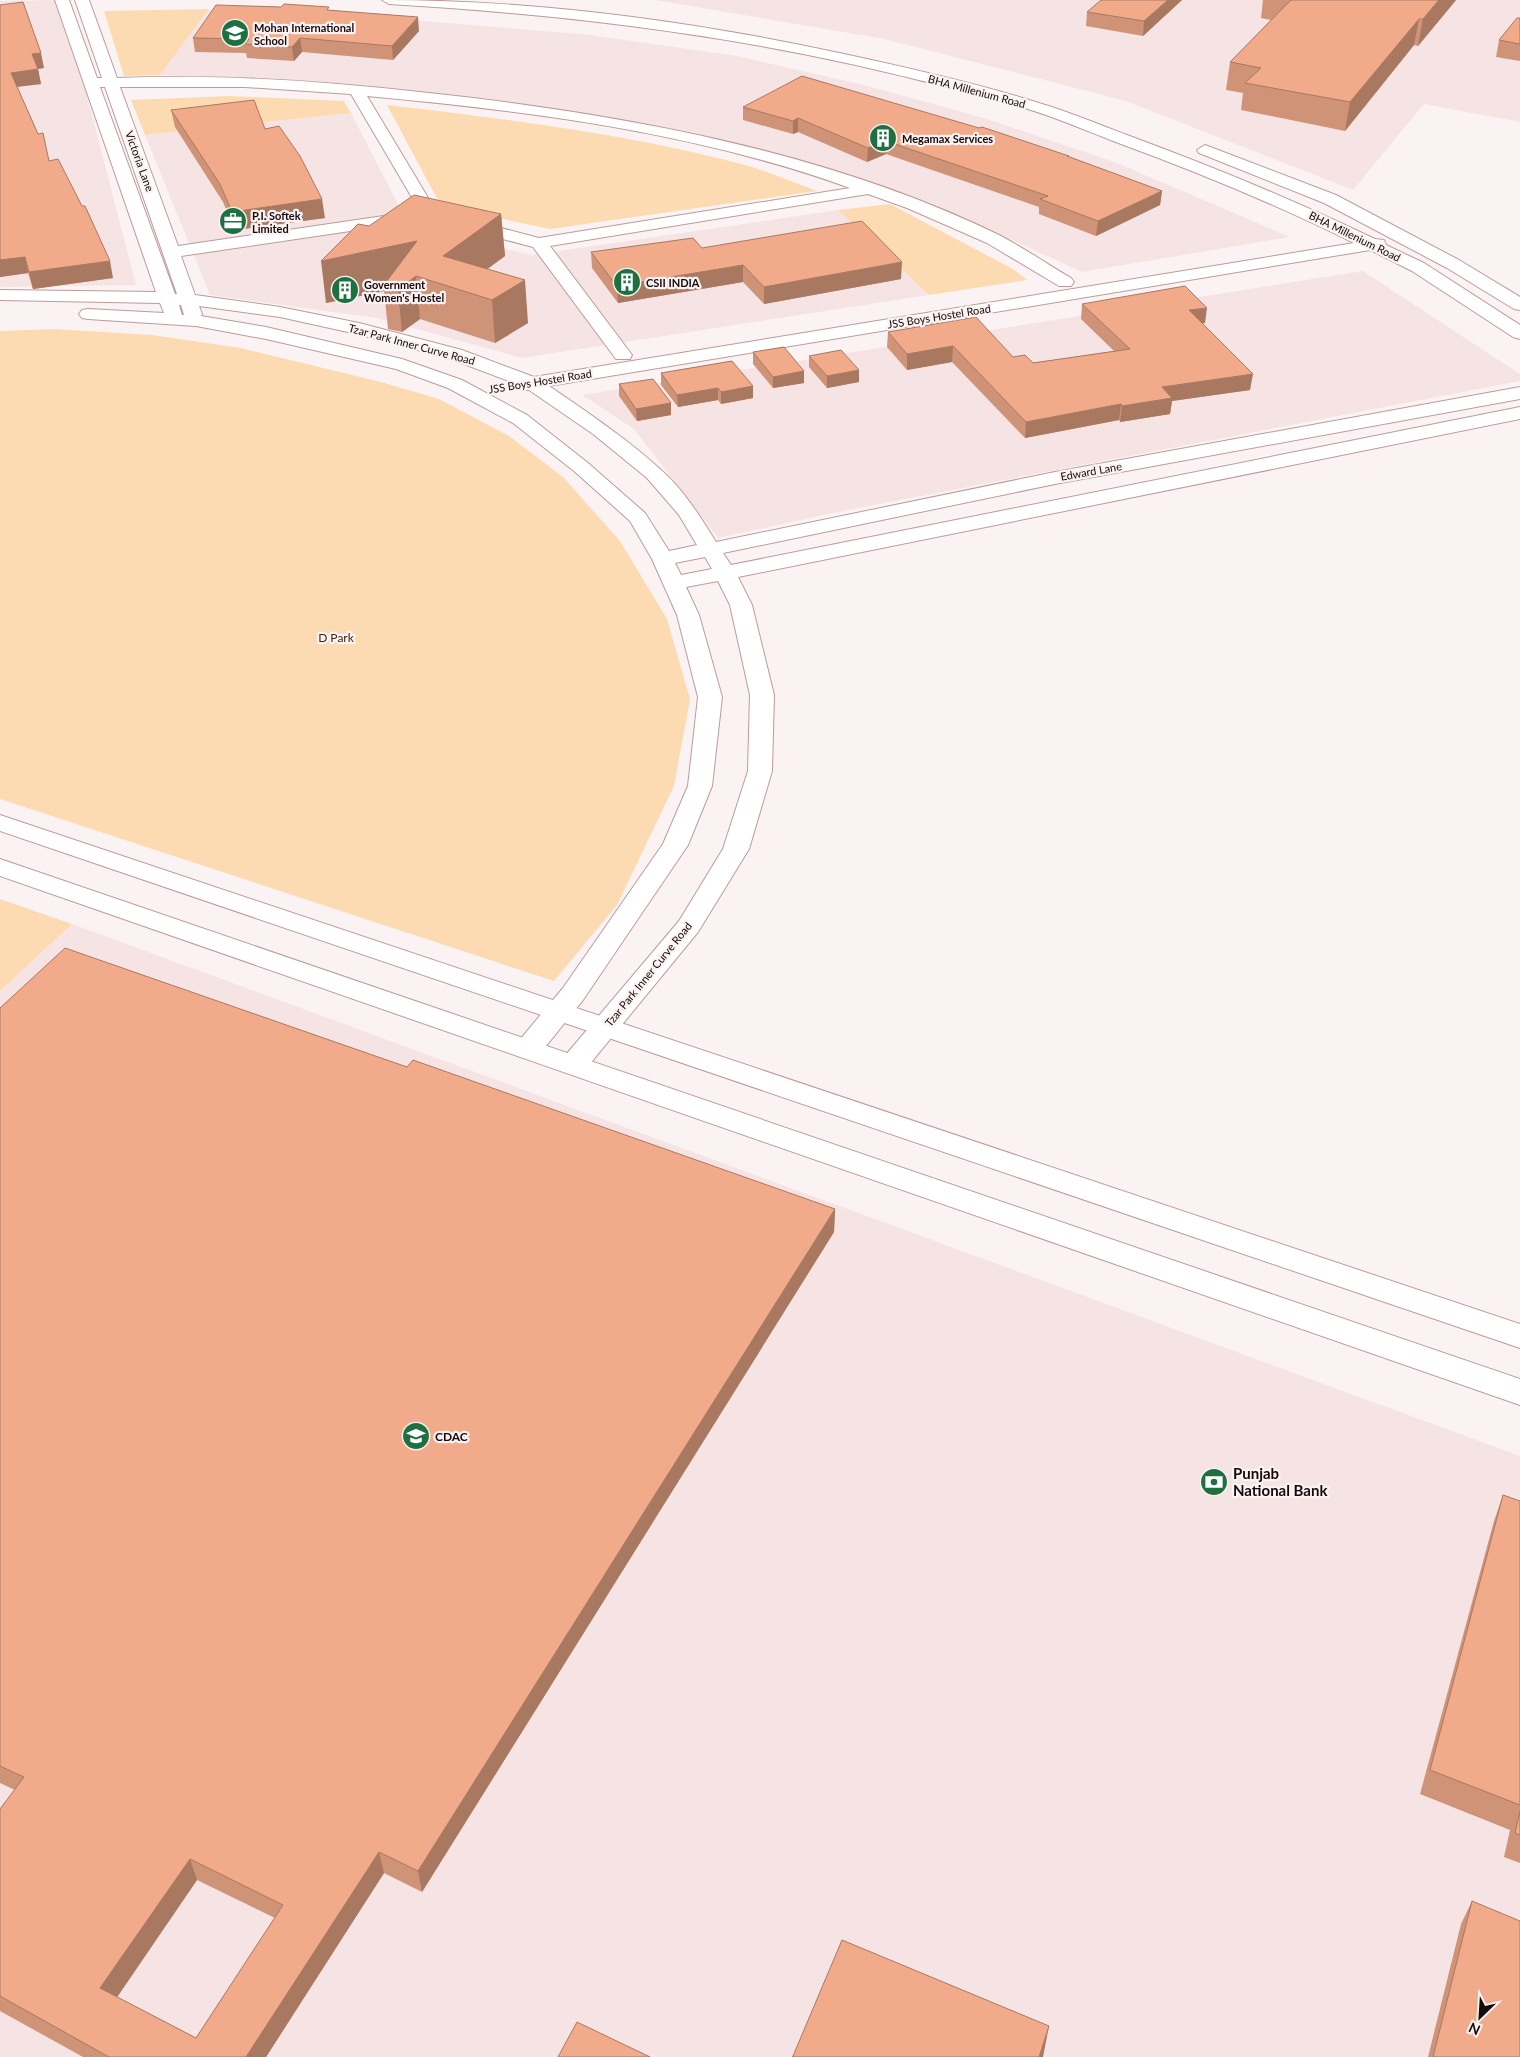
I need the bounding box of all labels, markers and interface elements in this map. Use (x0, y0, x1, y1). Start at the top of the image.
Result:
school or university icon: Mohan International School (220, 18, 250, 48)
place label: Mohan International School (254, 21, 354, 47)
street label: BHA Millenium Road (927, 72, 1027, 110)
building icon: Megamax Services (868, 123, 898, 153)
street label: Victoria Lane (123, 129, 157, 193)
place label: Megamax Services (902, 132, 993, 145)
office icon: P.I. Softek Limited (218, 206, 248, 236)
street label: BHA Millenium Road (1307, 208, 1403, 264)
place label: P.I. Softek Limited (252, 209, 301, 235)
building icon: CSII INDIA (612, 267, 642, 297)
building icon: Government Women's Hostel (330, 275, 360, 305)
place label: CSII INDIA (646, 276, 700, 289)
place label: Government Women's Hostel (364, 278, 444, 304)
street label: JSS Boys Hostel Road (886, 301, 992, 331)
street label: Tzar Park Inner Curve Road (347, 321, 477, 367)
street label: JSS Boys Hostel Road (487, 366, 593, 396)
street label: Edward Lane (1059, 459, 1123, 483)
park label: D Park (318, 630, 355, 645)
street label: Tzar Park Inner Curve Road (602, 919, 694, 1029)
school or university icon: CDAC (401, 1421, 431, 1451)
place label: CDAC (435, 1429, 468, 1444)
place label: Punjab National Bank (1233, 1464, 1328, 1499)
bank icon: Punjab National Bank (1199, 1467, 1229, 1497)
north arrow (1455, 1992, 1505, 2042)
text: N (1466, 2019, 1483, 2039)

